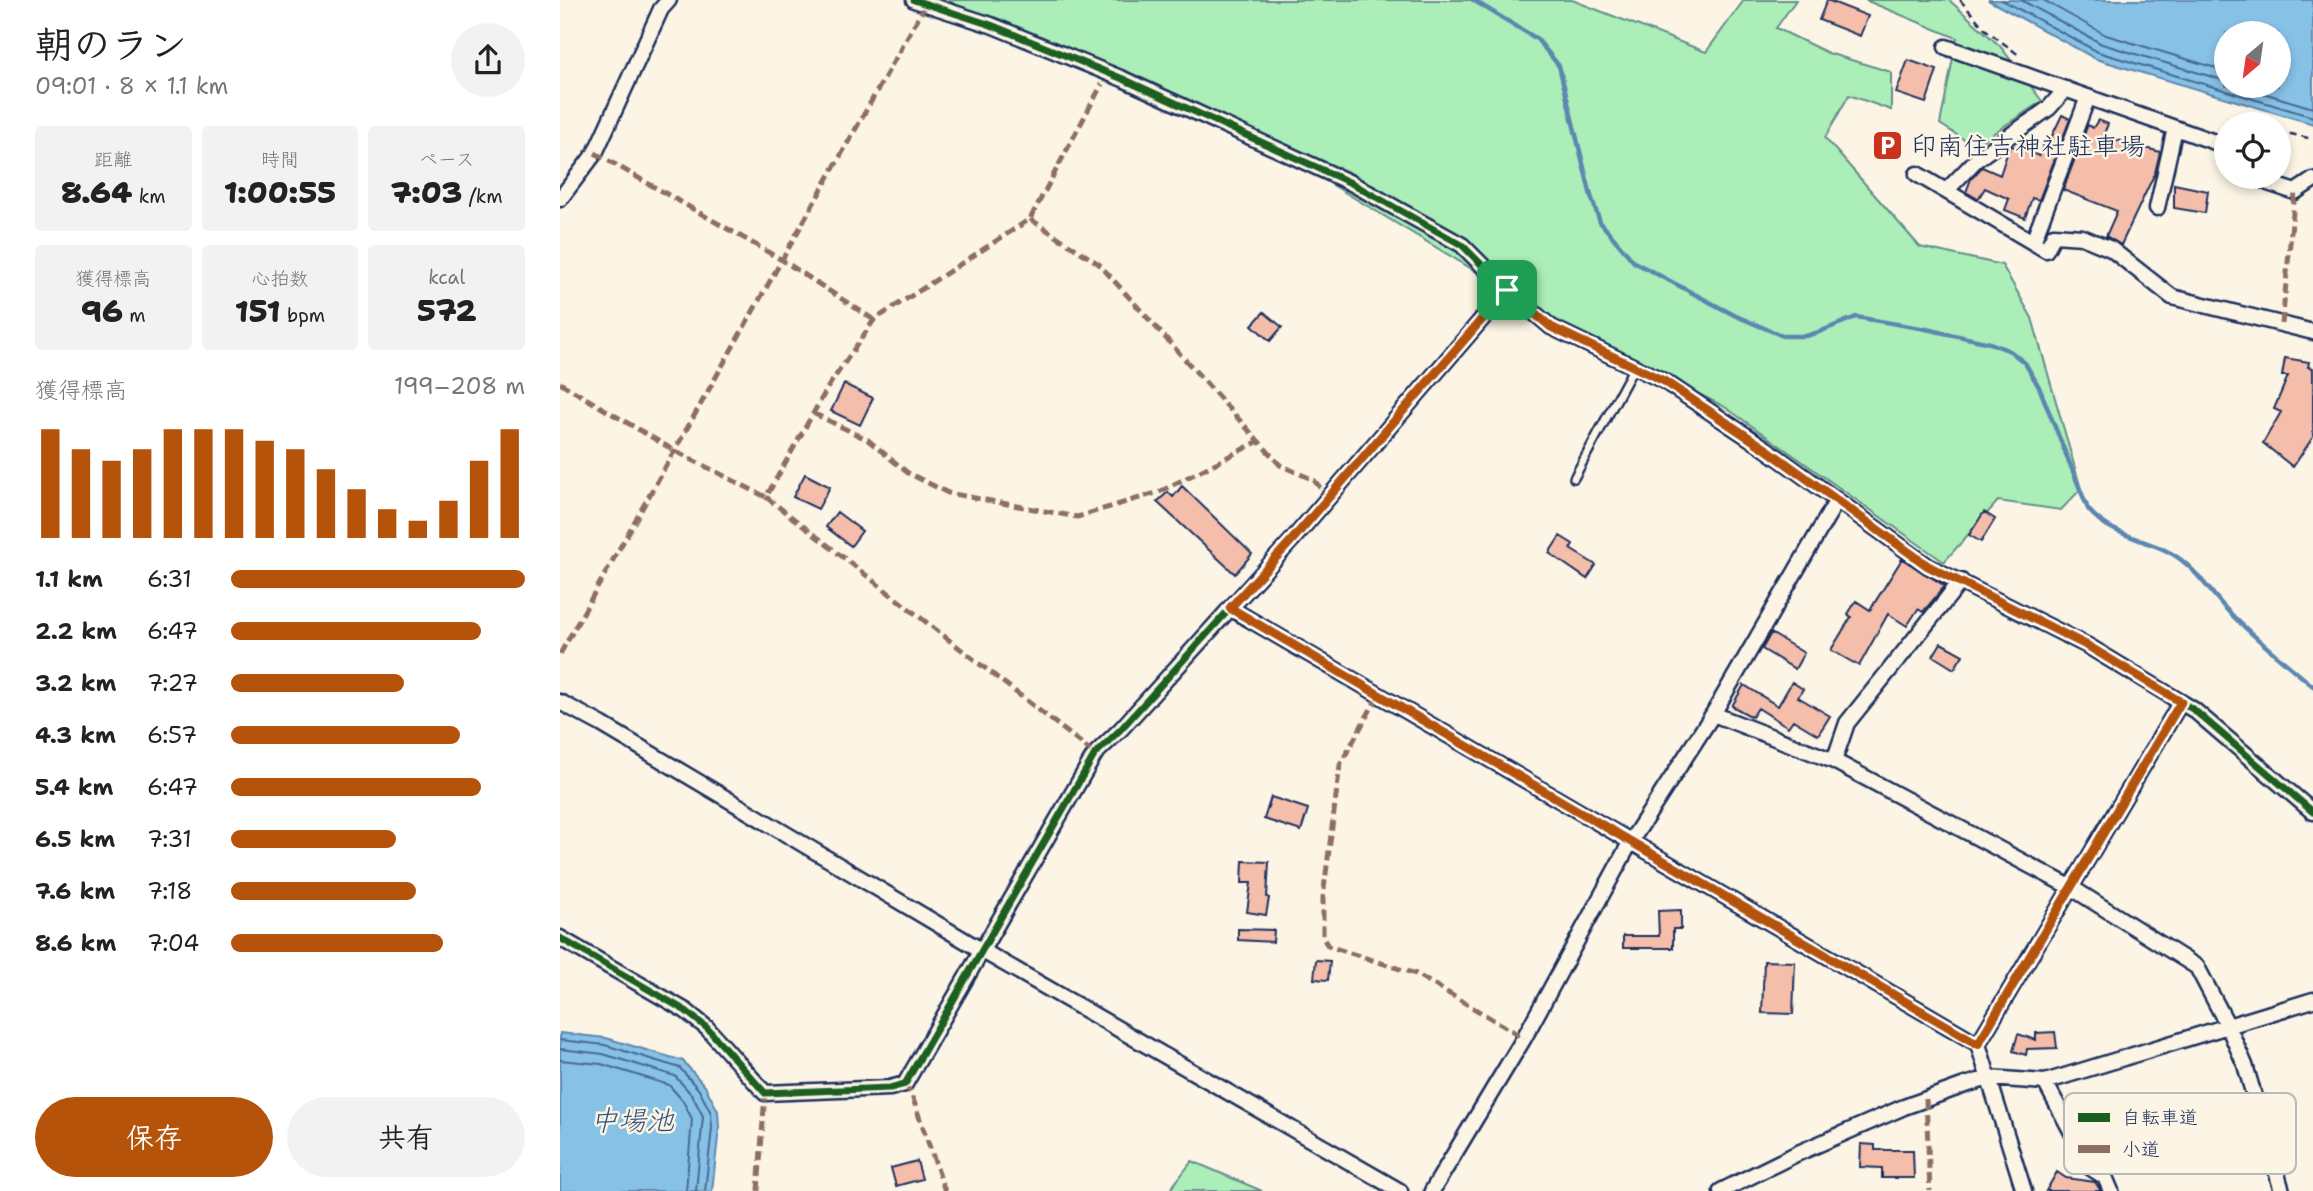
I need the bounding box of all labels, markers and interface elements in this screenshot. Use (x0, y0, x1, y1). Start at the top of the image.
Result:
text: 朝のラン (35, 19, 187, 70)
north arrow (2214, 21, 2291, 98)
map controls (2214, 21, 2291, 189)
button: share (451, 23, 525, 97)
text: 09:01 · 8 × 1.1 km (35, 71, 228, 101)
button: locate (2214, 112, 2291, 189)
place label: 印南住吉神社駐車場 (1911, 128, 2145, 163)
parking icon: 印南住吉神社駐車場 (1871, 129, 1905, 163)
text: 距離 (94, 147, 132, 172)
text: 時間 (261, 147, 299, 172)
text: ペース (419, 147, 475, 172)
text: 8.64 (61, 172, 132, 213)
text: 1:00:55 (224, 172, 336, 213)
text: 7:03 (391, 172, 462, 213)
text: km (132, 184, 166, 209)
text: /km (462, 184, 503, 209)
pin (1477, 260, 1537, 320)
text: kcal (428, 265, 465, 290)
text: 獲得標高 (75, 266, 151, 291)
text: 心拍数 (251, 266, 309, 291)
icon: arrive (1488, 271, 1526, 309)
text: 572 (417, 290, 476, 331)
text: 96 (81, 291, 123, 332)
text: 151 (235, 291, 281, 332)
text: m (123, 303, 146, 328)
text: bpm (281, 303, 325, 328)
text: 199–208 m (394, 371, 525, 401)
text: 獲得標高 (35, 375, 127, 405)
text: 1.1 km (35, 564, 103, 594)
text: 6:31 (147, 564, 192, 594)
text: 2.2 km (35, 616, 117, 646)
text: 6:47 (147, 616, 198, 646)
text: 3.2 km (35, 668, 117, 698)
text: 7:27 (147, 668, 198, 698)
text: 4.3 km (35, 720, 116, 750)
text: 6:57 (147, 720, 197, 750)
text: 5.4 km (35, 772, 113, 802)
text: 6:47 (147, 772, 198, 802)
text: 6.5 km (35, 824, 115, 854)
text: 7:31 (147, 824, 192, 854)
text: 7.6 km (35, 876, 115, 906)
text: 7:18 (147, 876, 192, 906)
text: 8.6 km (35, 928, 116, 958)
text: 7:04 (147, 928, 199, 958)
legend (2064, 1093, 2296, 1174)
button: 保存 (35, 1097, 273, 1177)
button: 共有 (287, 1097, 525, 1177)
water label: 中場池 (590, 1101, 675, 1139)
text: 自転車道 (2122, 1105, 2198, 1130)
text: 小道 (2122, 1137, 2160, 1162)

